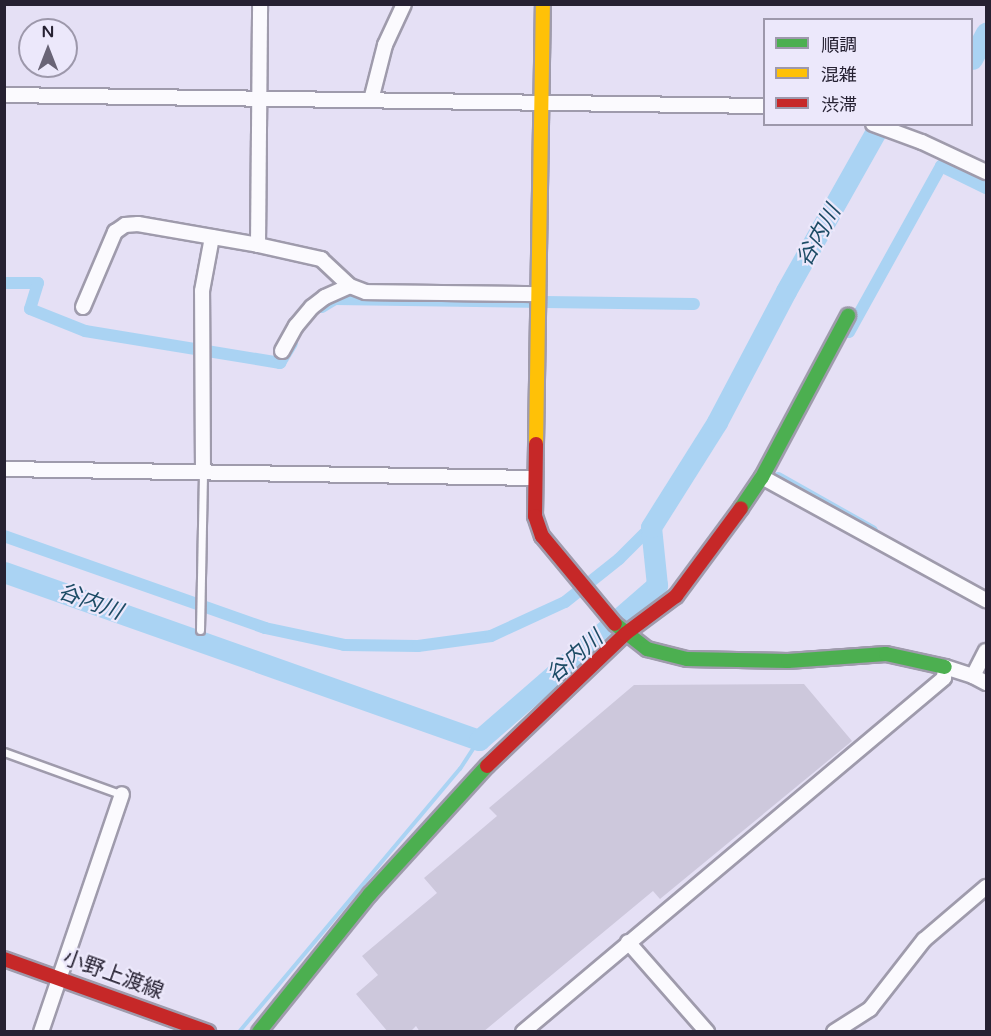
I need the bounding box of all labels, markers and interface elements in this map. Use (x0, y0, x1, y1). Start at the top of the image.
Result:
north arrow (18, 18, 78, 78)
legend (763, 18, 973, 126)
text: N (42, 22, 54, 42)
text: 順調 (821, 34, 857, 56)
text: 混雑 (821, 64, 857, 86)
text: 渋滞 (821, 94, 857, 116)
water label: 谷内川 (791, 201, 847, 271)
water label: 谷内川 (54, 578, 126, 626)
water label: 谷内川 (541, 625, 609, 689)
street label: 小野上渡線 (59, 945, 167, 1005)

